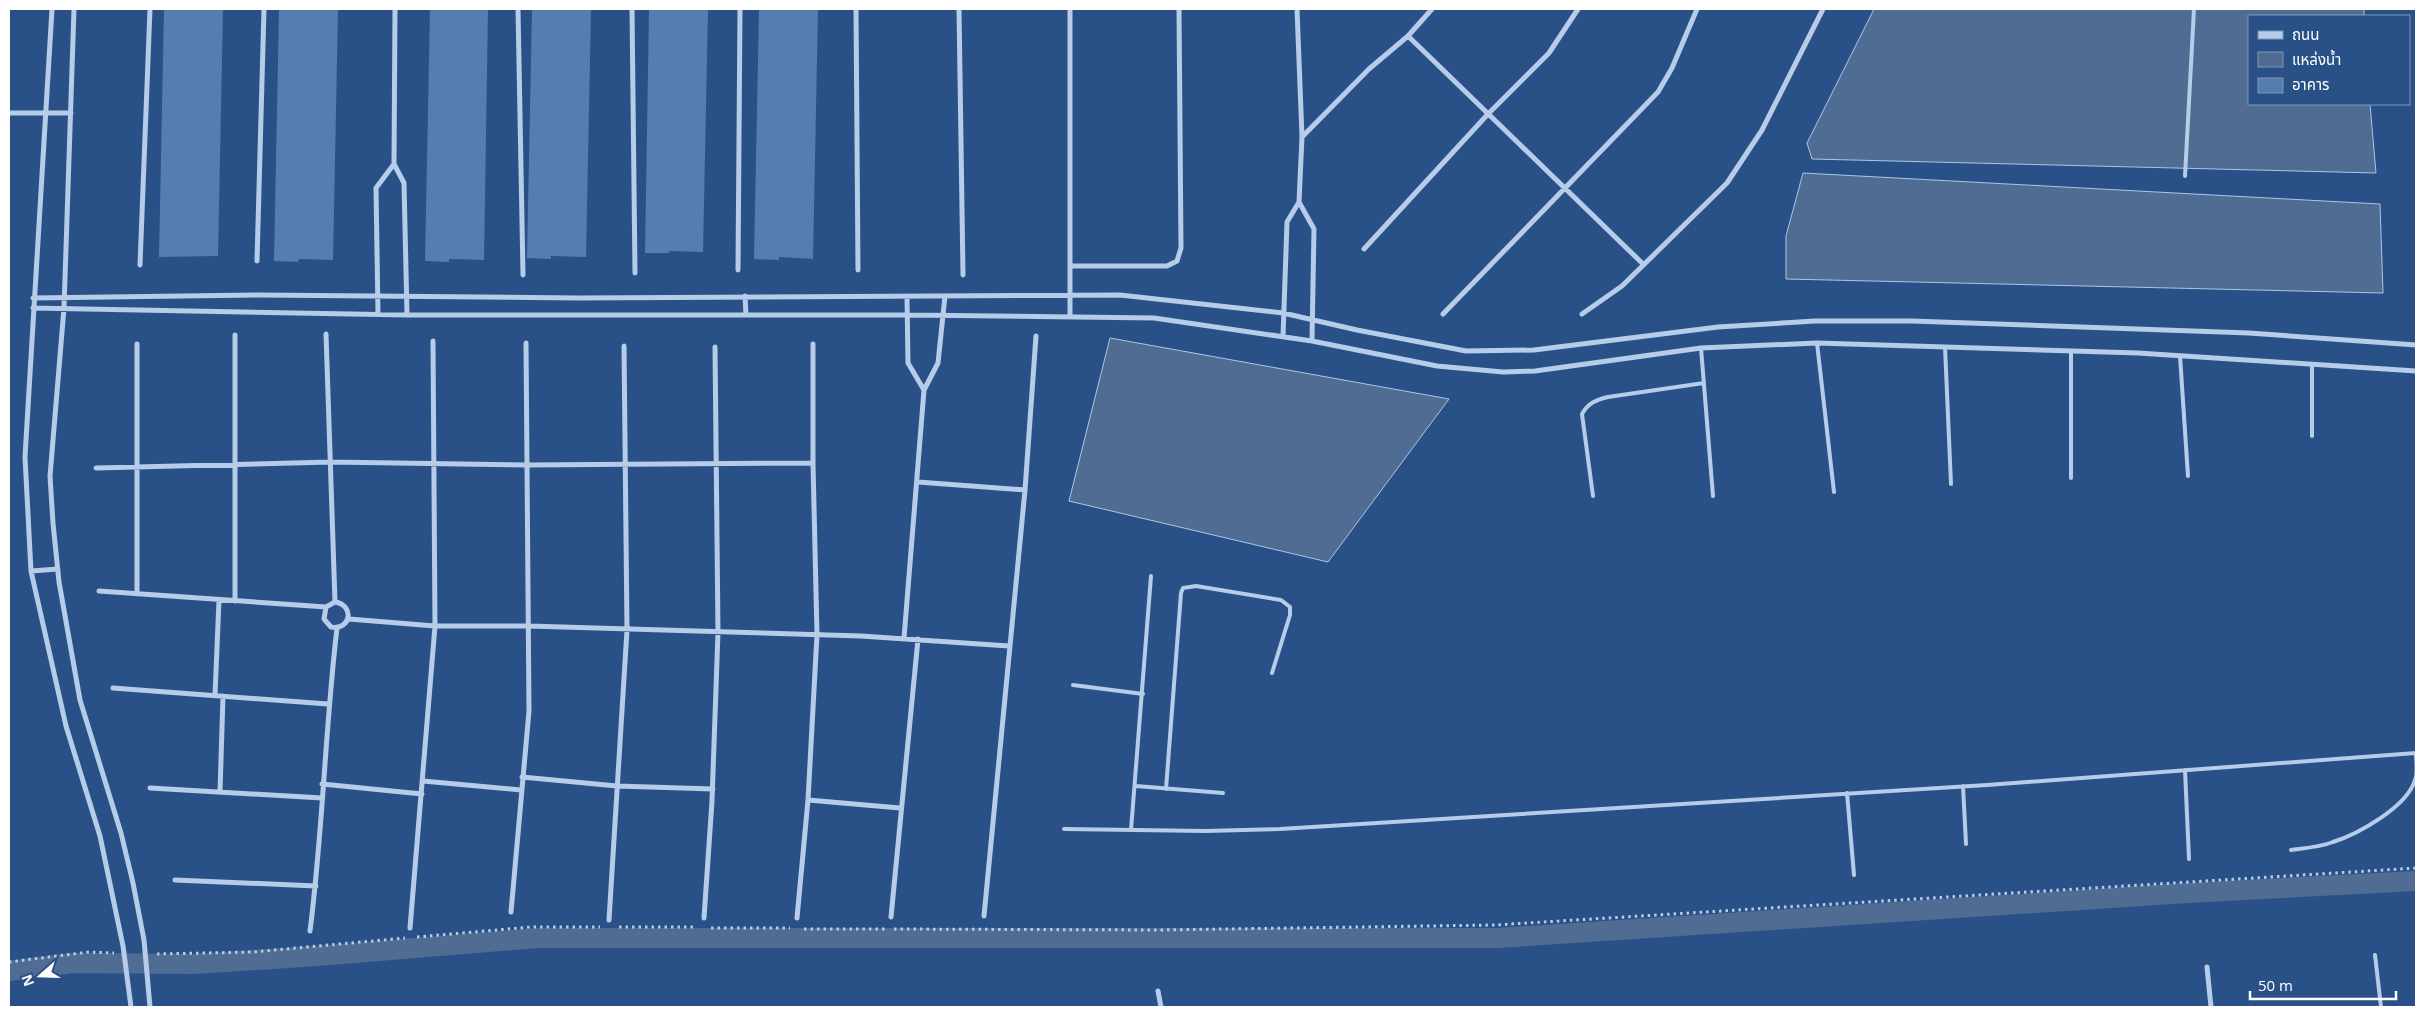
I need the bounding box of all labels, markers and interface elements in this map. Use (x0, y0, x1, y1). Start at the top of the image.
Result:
legend (2248, 15, 2410, 105)
text: ถนน (2292, 24, 2319, 44)
text: แหล่งน้ำ (2292, 49, 2341, 69)
text: อาคาร (2292, 74, 2329, 94)
north arrow (15, 951, 65, 1001)
scale bar (2250, 968, 2396, 1000)
text: N (16, 972, 38, 989)
text: 50 m (2258, 975, 2293, 995)

